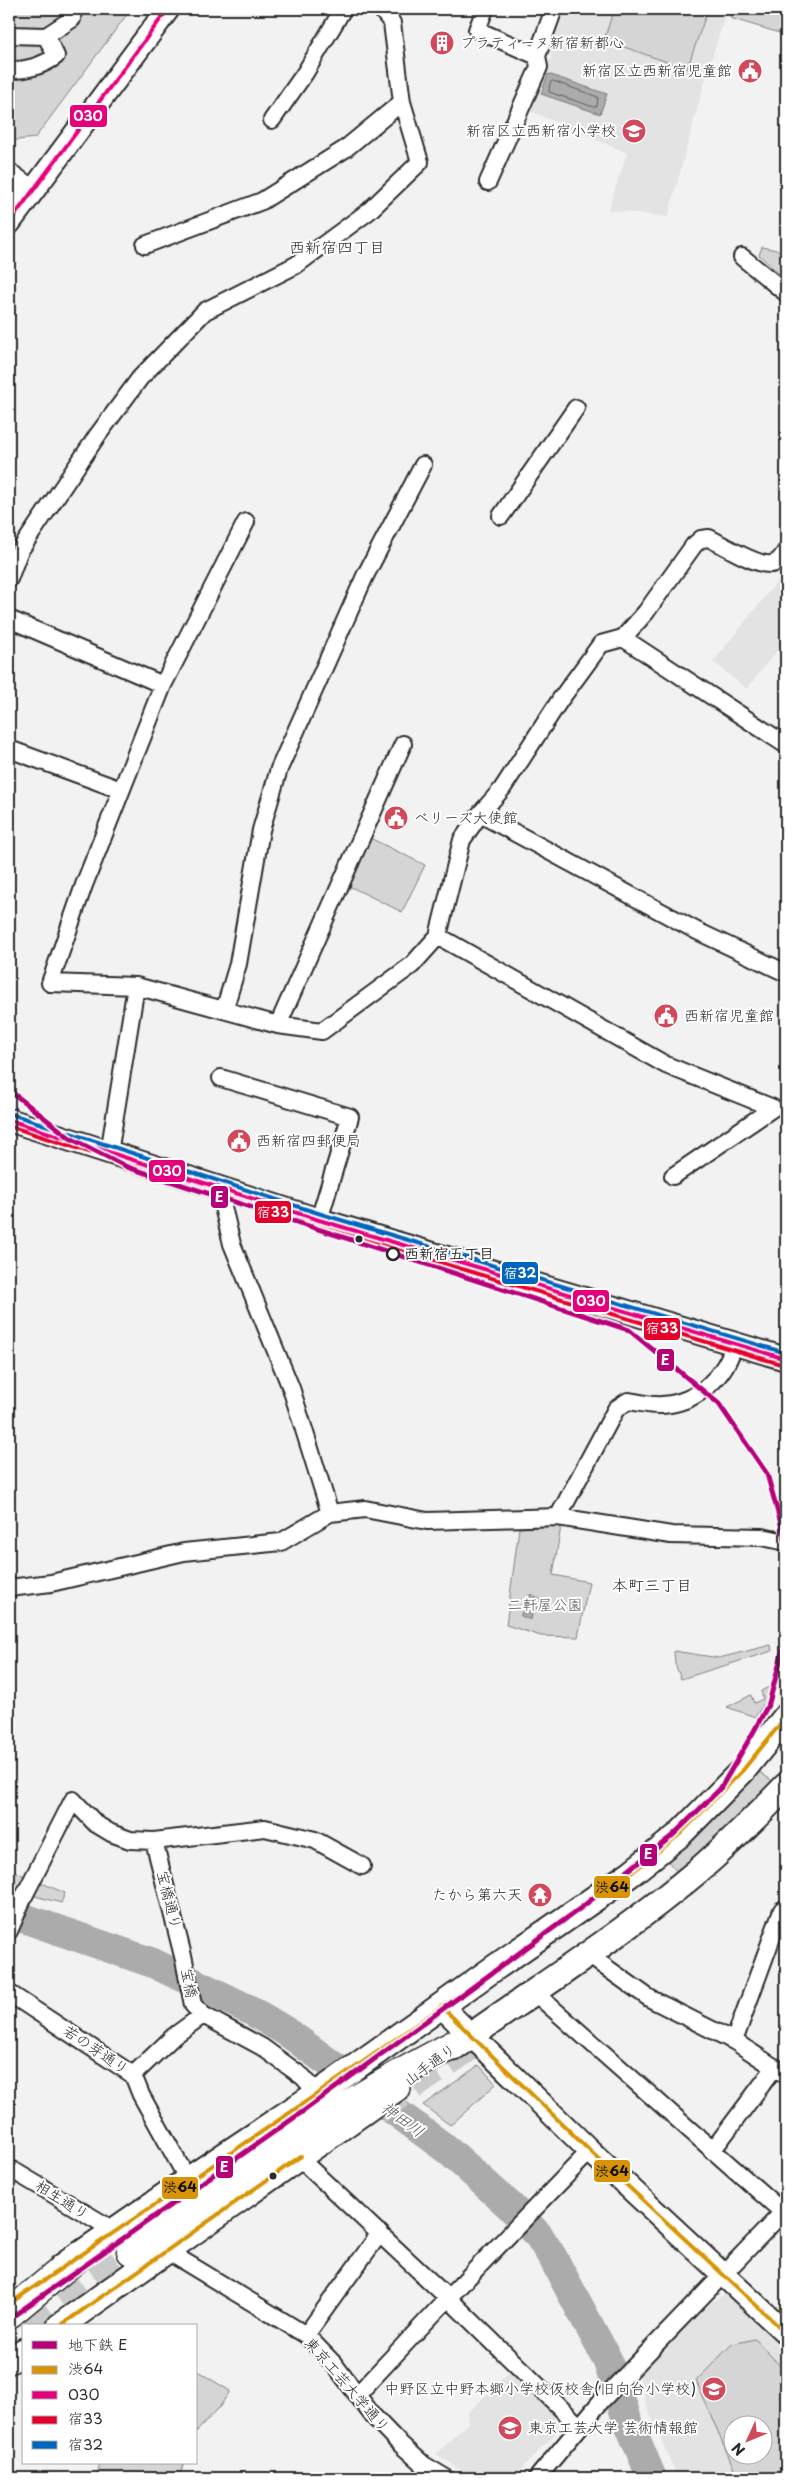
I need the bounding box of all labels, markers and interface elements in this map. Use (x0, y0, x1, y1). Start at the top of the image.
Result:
building icon: プラティーヌ新宿新都心 (429, 30, 455, 56)
place label: プラティーヌ新宿新都心 (460, 30, 624, 53)
place label: 新宿区立西新宿児童館 (582, 58, 732, 81)
public building icon: 新宿区立西新宿児童館 (737, 58, 763, 84)
line badge: 030 (69, 104, 108, 128)
text: 030 (73, 105, 103, 126)
place label: 新宿区立西新宿小学校 (466, 118, 616, 141)
school or university icon: 新宿区立西新宿小学校 (621, 118, 647, 144)
district label: 西新宿四丁目 (289, 234, 385, 258)
public building icon: ベリーズ大使館 (383, 805, 409, 831)
place label: ベリーズ大使館 (414, 805, 518, 828)
public building icon: 西新宿児童館 (653, 1003, 679, 1029)
place label: 西新宿児童館 (684, 1003, 774, 1026)
public building icon: 西新宿四郵便局 (226, 1128, 252, 1154)
place label: 西新宿四郵便局 (256, 1128, 361, 1151)
line badge: 030 (148, 1159, 186, 1183)
text: 030 (152, 1160, 182, 1181)
line badge: E (210, 1185, 229, 1209)
text: E (215, 1186, 224, 1207)
line badge: 宿33 (254, 1200, 292, 1224)
text: 宿33 (257, 1201, 289, 1222)
unlabelled marker (354, 1234, 364, 1244)
place label: 西新宿五丁目 (404, 1241, 494, 1264)
marker: 西新宿五丁目 (386, 1247, 400, 1261)
line badge: 宿32 (501, 1261, 539, 1285)
text: 宿32 (504, 1262, 537, 1283)
line badge: 030 (572, 1289, 610, 1313)
text: 030 (576, 1290, 606, 1311)
line badge: 宿33 (643, 1317, 681, 1341)
text: 宿33 (646, 1317, 678, 1338)
line badge: E (656, 1348, 675, 1372)
text: E (661, 1349, 670, 1370)
district label: 本町三丁目 (612, 1572, 692, 1596)
park label: 二軒屋公園 (507, 1592, 583, 1615)
line badge: E (639, 1843, 658, 1867)
text: E (644, 1843, 653, 1864)
street label: 宝橋通り (152, 1868, 189, 1932)
line badge: 渋64 (593, 1875, 631, 1899)
text: 渋64 (595, 1876, 629, 1897)
place label: たから第六天 (432, 1882, 522, 1905)
temple icon: たから第六天 (527, 1882, 553, 1908)
street label: 宝橋 (176, 1966, 205, 2000)
street label: 若の芽通り (59, 2018, 134, 2079)
street label: 山手通り (398, 2037, 460, 2091)
water label: 神田川 (377, 2094, 430, 2142)
line badge: E (215, 2155, 234, 2179)
text: E (220, 2156, 229, 2177)
line badge: 渋64 (593, 2159, 631, 2183)
text: 渋64 (595, 2160, 629, 2181)
unlabelled marker (268, 2171, 278, 2181)
street label: 相生通り (31, 2173, 94, 2224)
line badge: 渋64 (161, 2176, 199, 2200)
text: 渋64 (163, 2176, 197, 2197)
legend (22, 2324, 198, 2464)
street label: 東京工芸大学通り (300, 2331, 396, 2437)
text: 地下鉄 E (68, 2332, 127, 2355)
text: 渋64 (68, 2356, 104, 2379)
place label: 中野区立中野本郷小学校仮校舎(旧向台小学校) (384, 2376, 696, 2399)
school or university icon: 中野区立中野本郷小学校仮校舎(旧向台小学校) (701, 2376, 727, 2402)
text: 030 (68, 2382, 100, 2405)
text: 宿33 (68, 2406, 103, 2429)
north arrow (722, 2414, 772, 2464)
school or university icon: 東京工芸大学 芸術情報館 (497, 2415, 523, 2441)
place label: 東京工芸大学 芸術情報館 (528, 2415, 698, 2438)
text: 宿32 (68, 2432, 103, 2455)
text: N (727, 2438, 750, 2461)

